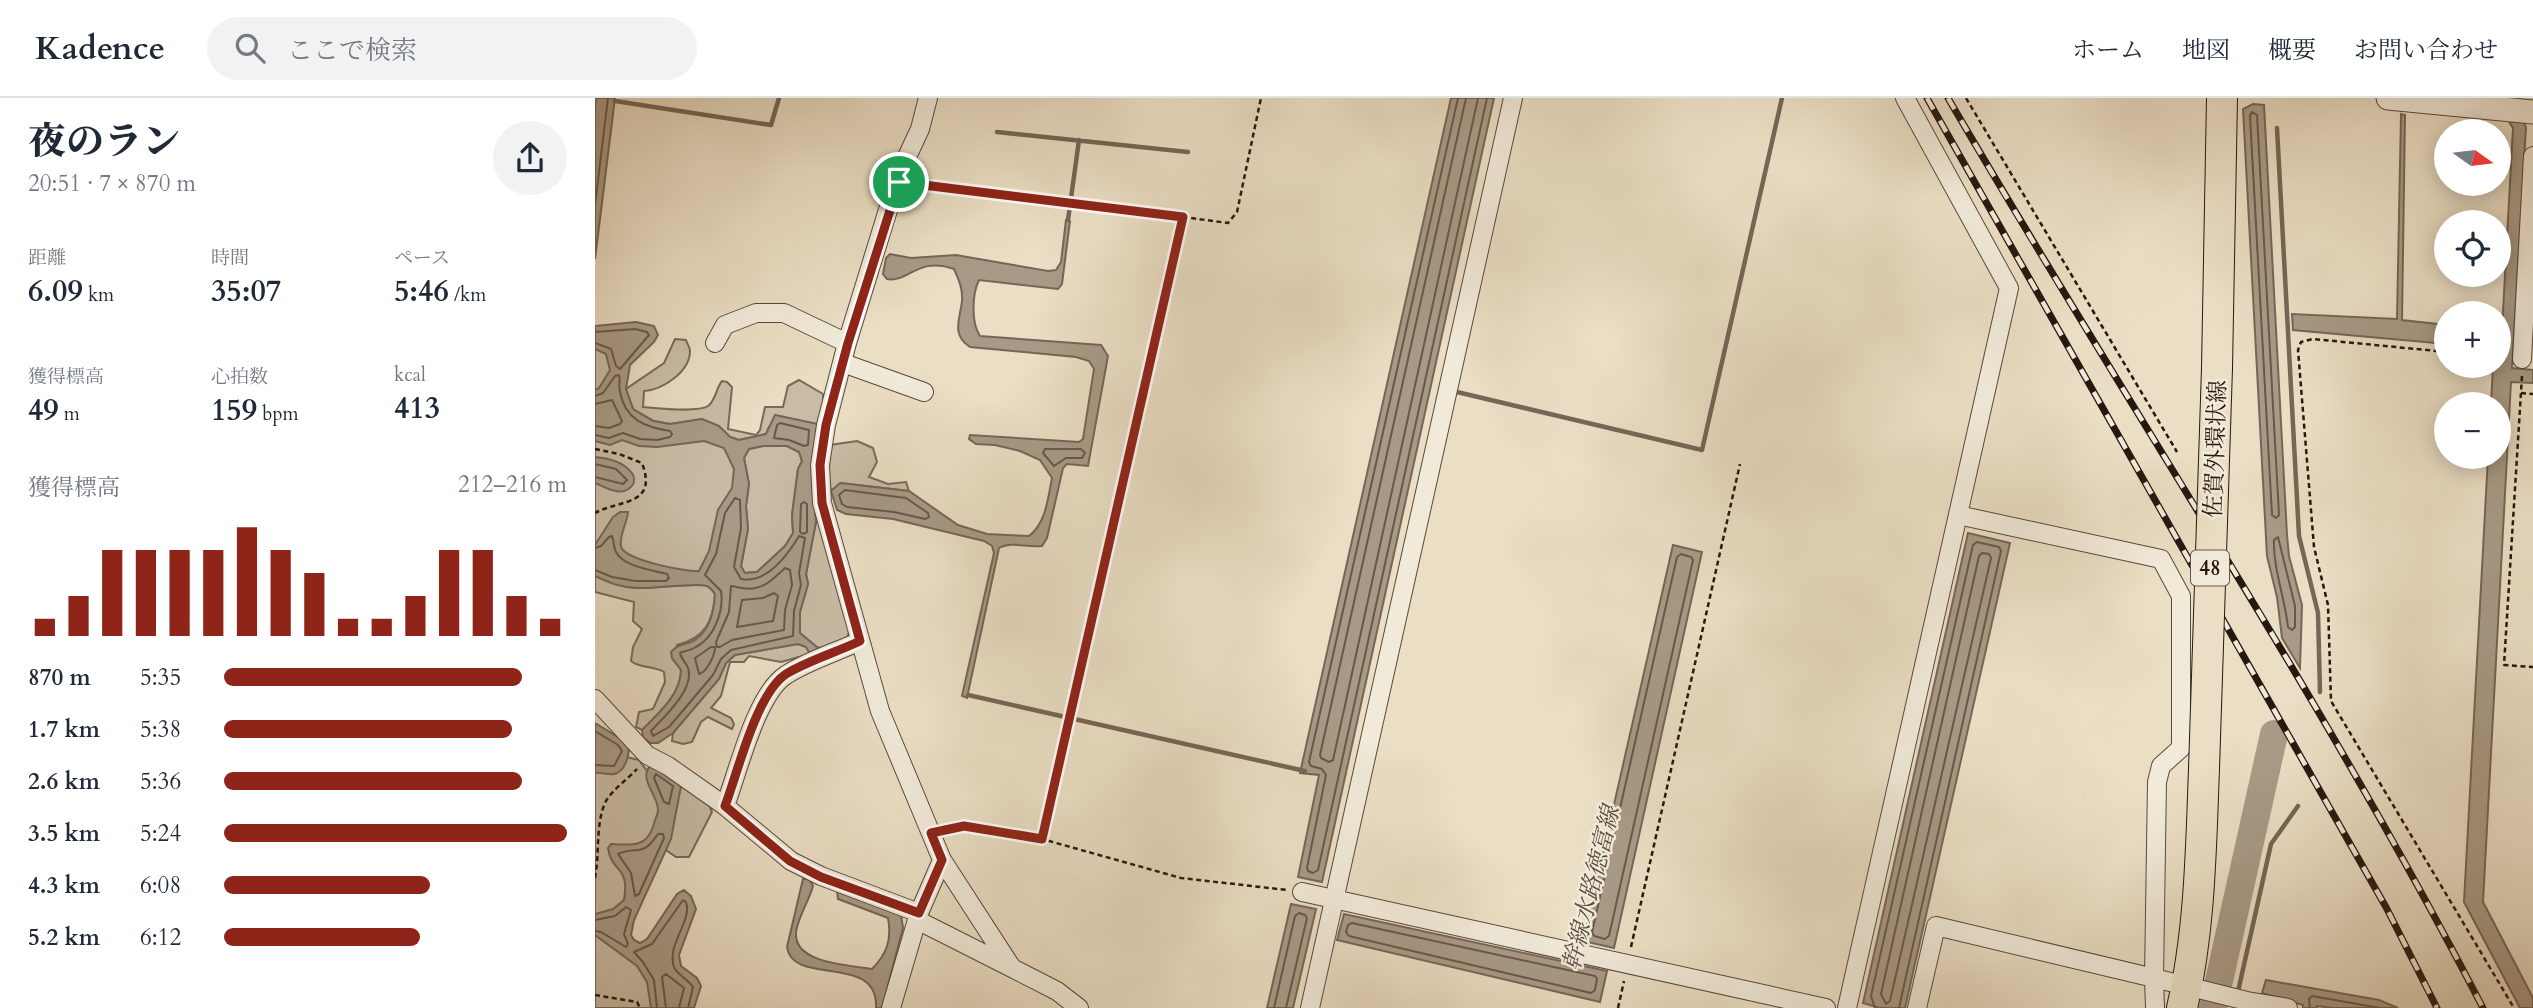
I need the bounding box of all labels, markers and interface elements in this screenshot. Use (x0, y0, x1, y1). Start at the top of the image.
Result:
search box (207, 17, 697, 80)
text: Kadence (35, 26, 165, 71)
icon: search (231, 29, 269, 67)
text: ここで検索 (287, 33, 417, 68)
text: ホーム (2072, 34, 2144, 67)
text: 地図 (2182, 34, 2230, 67)
text: 概要 (2268, 34, 2316, 67)
text: お問い合わせ (2354, 34, 2498, 67)
text: 夜のラン (28, 116, 180, 168)
north arrow (2434, 119, 2511, 196)
map controls (2434, 119, 2511, 469)
button: share (493, 121, 567, 195)
pin (869, 152, 929, 212)
icon: arrive (880, 163, 918, 201)
text: 20:51 · 7 × 870 m (28, 168, 196, 199)
button: locate (2434, 210, 2511, 287)
text: 距離 (28, 245, 66, 271)
text: 時間 (211, 245, 249, 271)
text: ペース (394, 245, 450, 271)
text: 6.09 (28, 271, 83, 312)
text: 35:07 (211, 271, 281, 312)
text: 5:46 (394, 271, 449, 312)
text: km (83, 282, 114, 308)
text: /km (449, 282, 486, 308)
button: + (2434, 301, 2511, 378)
text: kcal (394, 362, 426, 388)
text: 獲得標高 (28, 364, 104, 390)
text: 心拍数 (211, 364, 268, 390)
street label: 佐賀外環状線 (2198, 380, 2233, 519)
text: 413 (394, 388, 440, 429)
text: 49 (28, 390, 59, 431)
text: 159 (211, 390, 257, 431)
button: − (2434, 392, 2511, 469)
text: m (59, 401, 80, 427)
text: bpm (257, 401, 299, 427)
text: 212–216 m (458, 469, 567, 500)
text: 獲得標高 (28, 472, 120, 503)
road number: 48 (2191, 550, 2229, 586)
text: 870 m (28, 662, 91, 693)
text: 5:35 (140, 662, 181, 693)
text: 1.7 km (28, 714, 100, 745)
text: 5:38 (140, 714, 181, 745)
text: 2.6 km (28, 766, 100, 797)
text: 5:36 (140, 766, 181, 797)
water label: 幹線水路徳富線 (1555, 800, 1629, 974)
text: 3.5 km (28, 818, 100, 849)
text: 5:24 (140, 818, 181, 849)
text: 4.3 km (28, 870, 100, 901)
text: 6:08 (140, 870, 181, 901)
text: 5.2 km (28, 922, 100, 953)
text: 6:12 (140, 922, 181, 953)

